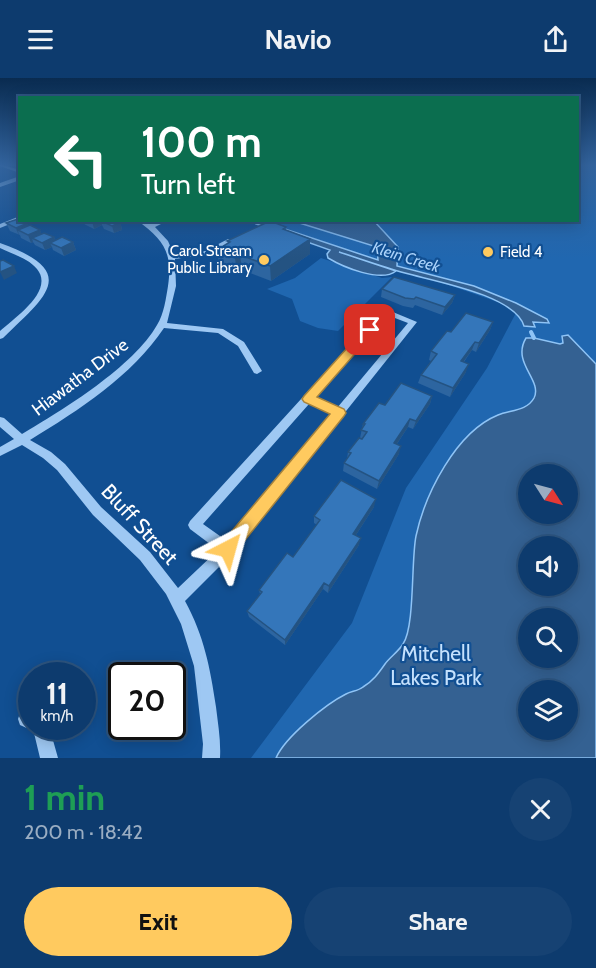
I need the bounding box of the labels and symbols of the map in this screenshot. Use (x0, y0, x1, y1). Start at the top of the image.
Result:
water label: Klein Creek (370, 238, 443, 277)
place label: Carol Stream Public Library (167, 242, 252, 277)
place label: Field 4 (500, 243, 543, 261)
marker: Field 4 (481, 245, 495, 259)
marker: Carol Stream Public Library (257, 253, 271, 267)
pin (344, 304, 395, 355)
street label: Hiawatha Drive (27, 334, 133, 420)
north arrow (518, 464, 578, 524)
street label: Bluff Street (96, 479, 184, 569)
position arrow (196, 517, 260, 581)
park label: Mitchell Lakes Park (390, 641, 482, 690)
speed limit sign: 20 (108, 662, 186, 740)

